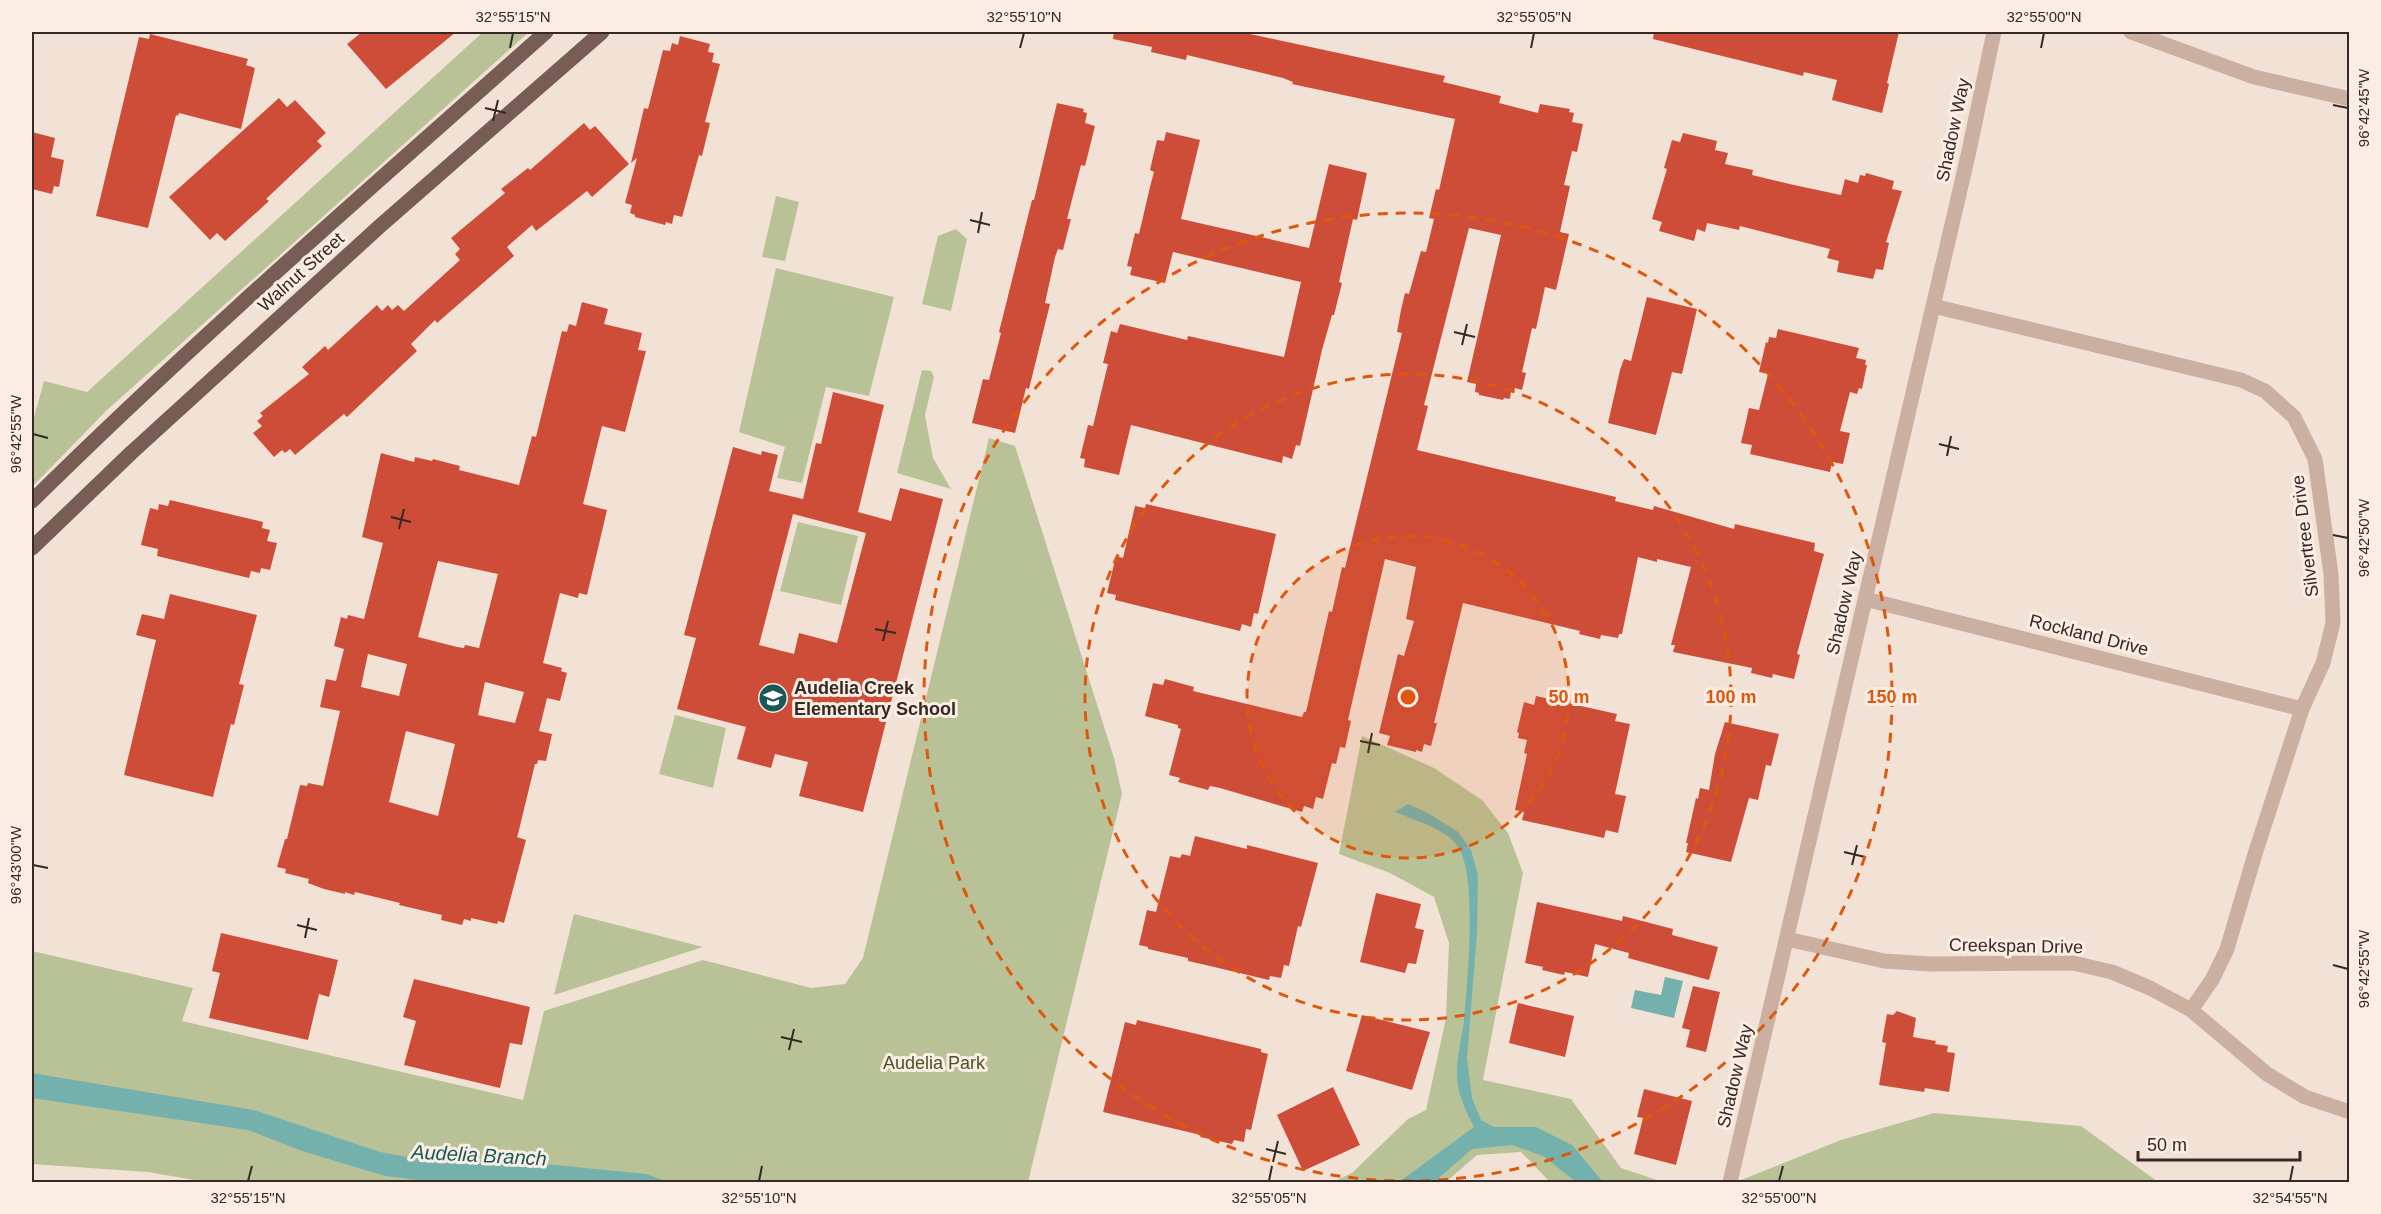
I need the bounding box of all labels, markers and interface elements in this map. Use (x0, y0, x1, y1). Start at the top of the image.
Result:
text: 32°55'15"N (475, 8, 551, 25)
text: 32°55'10"N (986, 8, 1062, 25)
text: 32°55'05"N (1496, 8, 1572, 25)
text: 32°55'00"N (2006, 8, 2082, 25)
text: 96°42'45"W (2355, 68, 2372, 147)
street label: Shadow Way (1932, 76, 1974, 184)
street label: Walnut Street (254, 228, 348, 316)
text: 96°42'55"W (7, 394, 24, 473)
street label: Silvertree Drive (2288, 474, 2322, 598)
text: 96°42'50"W (2355, 498, 2372, 577)
street label: Shadow Way (1822, 549, 1866, 657)
street label: Rockland Drive (2027, 611, 2151, 659)
place label: Audelia Creek Elementary School (794, 678, 956, 719)
school or university icon: Audelia Creek Elementary School (757, 682, 789, 714)
centre of rings (1398, 687, 1418, 707)
text: 50 m (1548, 687, 1590, 707)
text: 100 m (1705, 687, 1757, 707)
text: 150 m (1866, 687, 1918, 707)
text: 96°43'00"W (7, 825, 24, 904)
text: 96°42'55"W (2355, 929, 2372, 1008)
street label: Creekspan Drive (1949, 935, 2083, 957)
street label: Shadow Way (1713, 1022, 1757, 1130)
park label: Audelia Park (883, 1053, 986, 1073)
scale bar (2138, 1124, 2300, 1162)
text: 50 m (2147, 1135, 2187, 1155)
water label: Audelia Branch (410, 1140, 547, 1170)
text: 32°55'15"N (210, 1189, 286, 1206)
text: 32°55'10"N (721, 1189, 797, 1206)
text: 32°55'05"N (1231, 1189, 1307, 1206)
text: 32°55'00"N (1741, 1189, 1817, 1206)
text: 32°54'55"N (2252, 1189, 2328, 1206)

